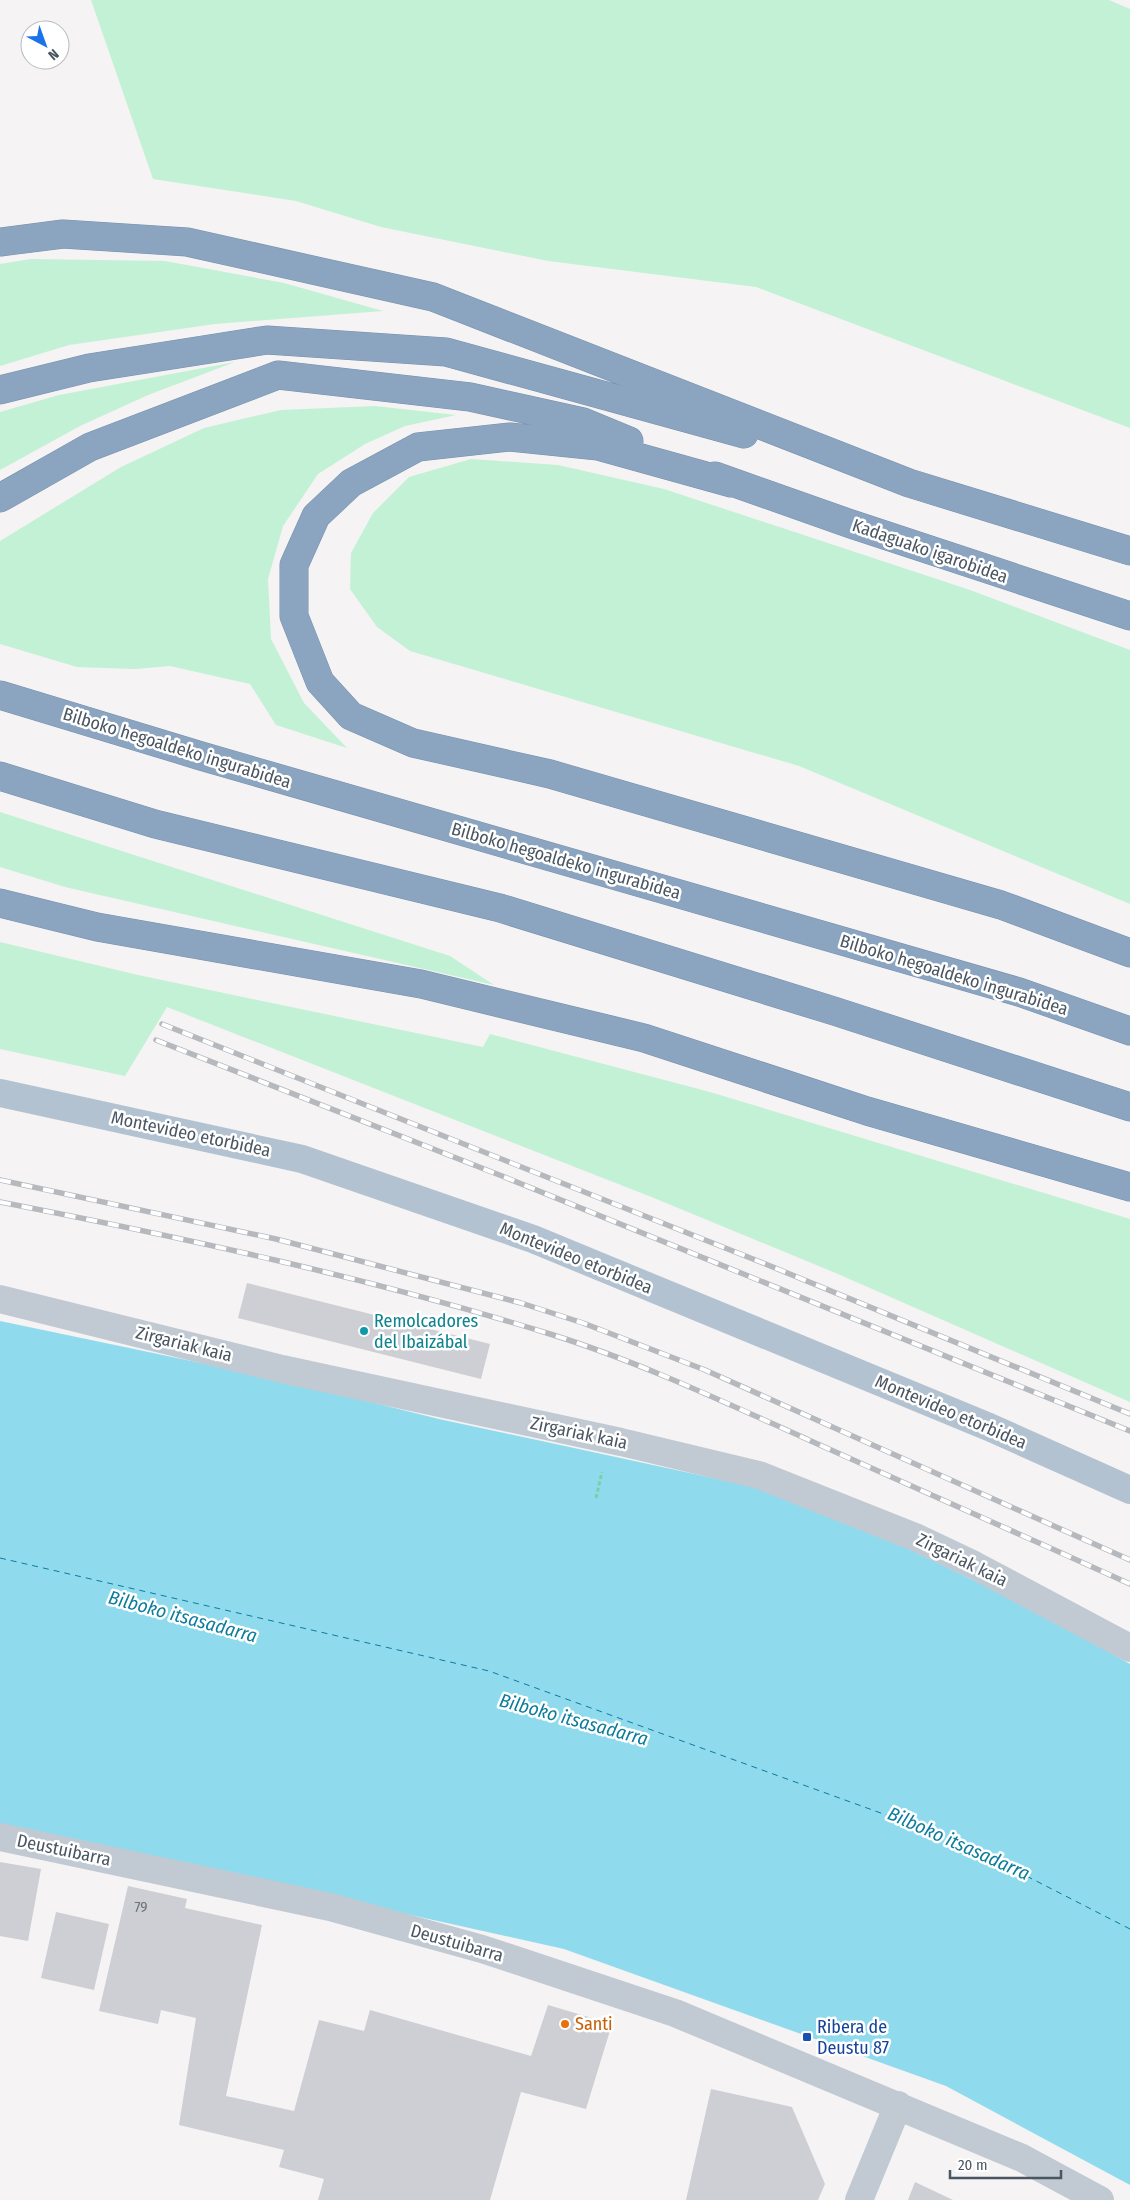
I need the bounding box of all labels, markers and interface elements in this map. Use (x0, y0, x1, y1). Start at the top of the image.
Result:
north arrow (20, 20, 70, 70)
text: N (44, 45, 62, 64)
street label: Kadaguako igarobidea (849, 514, 1011, 588)
street label: Bilboko hegoaldeko ingurabidea (60, 703, 294, 793)
street label: Bilboko hegoaldeko ingurabidea (449, 818, 683, 904)
street label: Bilboko hegoaldeko ingurabidea (837, 930, 1071, 1020)
street label: Montevideo etorbidea (109, 1106, 273, 1162)
street label: Montevideo etorbidea (497, 1217, 656, 1299)
place label: Remolcadores del Ibaizábal (374, 1310, 479, 1353)
street label: Zirgariak kaia (134, 1321, 235, 1367)
marker: Remolcadores del Ibaizábal (358, 1325, 370, 1337)
street label: Montevideo etorbidea (872, 1370, 1030, 1454)
street label: Zirgariak kaia (529, 1412, 630, 1454)
street label: Zirgariak kaia (913, 1529, 1011, 1592)
water label: Bilboko itsasadarra (106, 1586, 260, 1647)
water label: Bilboko itsasadarra (497, 1689, 651, 1750)
water label: Bilboko itsasadarra (884, 1802, 1033, 1885)
street label: Deustuibarra (15, 1829, 113, 1871)
house number: 79 (134, 1898, 148, 1916)
street label: Deustuibarra (408, 1919, 506, 1967)
place label: Santi (575, 2013, 613, 2035)
place label: Ribera de Deustu 87 (817, 2016, 889, 2059)
marker: Santi (559, 2018, 571, 2030)
marker: Ribera de Deustu 87 (801, 2031, 813, 2043)
scale bar (950, 2148, 1061, 2180)
text: 20 m (958, 2156, 988, 2174)

